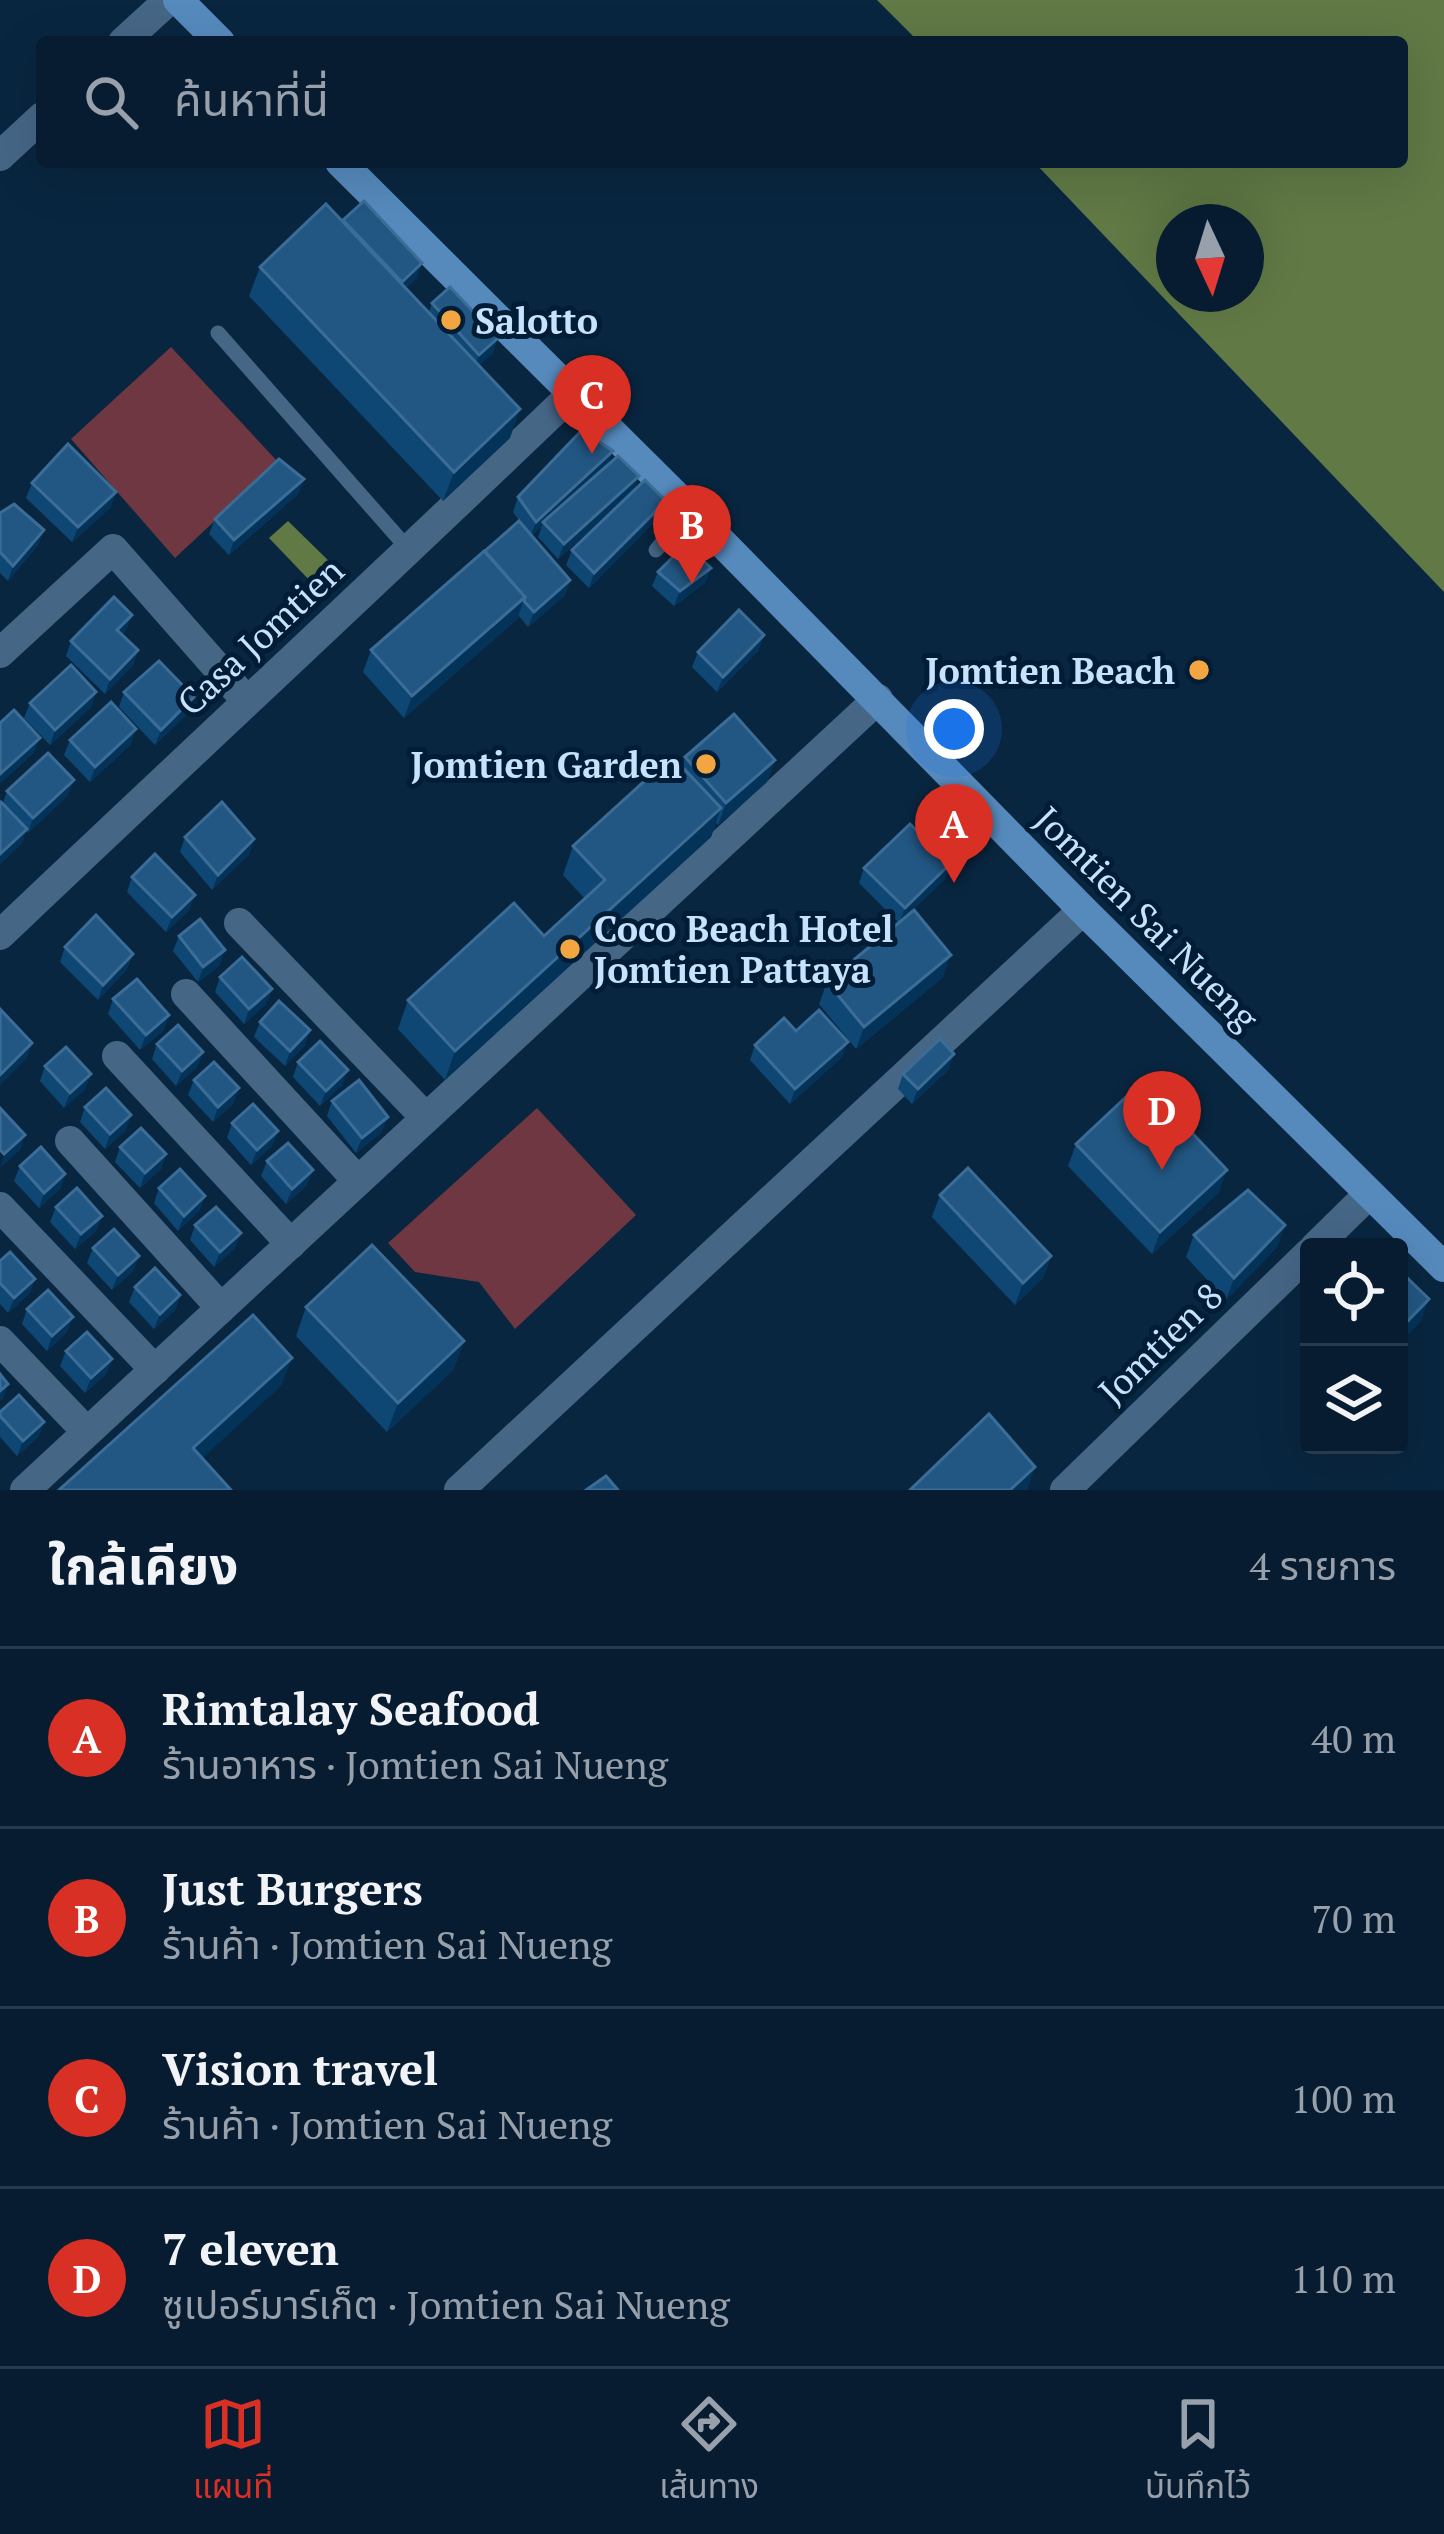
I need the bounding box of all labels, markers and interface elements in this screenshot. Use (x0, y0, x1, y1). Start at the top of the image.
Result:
search box (36, 36, 1408, 168)
icon: search (78, 69, 144, 135)
text: ค้นหาที่นี่ (174, 69, 329, 129)
north arrow (1156, 204, 1264, 312)
place label: Salotto (475, 297, 598, 344)
marker: Salotto (438, 307, 464, 333)
pin: C (553, 355, 631, 454)
pin: B (653, 485, 731, 584)
street label: Casa Jomtien (167, 547, 353, 725)
place label: Jomtien Beach (925, 647, 1175, 694)
marker: Jomtien Beach (1186, 657, 1212, 683)
your location (924, 699, 984, 759)
place label: Jomtien Garden (410, 741, 682, 788)
marker: Jomtien Garden (693, 751, 719, 777)
pin: A (915, 784, 993, 883)
street label: Jomtien Sai Nueng (1025, 796, 1270, 1041)
place label: Coco Beach Hotel Jomtien Pattaya (594, 905, 894, 993)
marker: Coco Beach Hotel Jomtien Pattaya (557, 936, 583, 962)
pin: D (1123, 1071, 1201, 1170)
map controls (1300, 1238, 1408, 1454)
button: locate (1300, 1238, 1408, 1346)
street label: Jomtien 8 (1088, 1272, 1232, 1414)
button: layers (1300, 1346, 1408, 1454)
text: ใกล้เคียง (48, 1531, 238, 1599)
text: 4 รายการ (1249, 1539, 1396, 1591)
text: Rimtalay Seafood (162, 1678, 540, 1738)
text: A (73, 1712, 101, 1764)
text: 40 m (1311, 1712, 1396, 1764)
text: ร้านอาหาร · Jomtien Sai Nueng (162, 1738, 668, 1790)
text: Just Burgers (162, 1858, 423, 1918)
text: B (74, 1892, 100, 1944)
text: 70 m (1311, 1892, 1396, 1944)
text: ร้านค้า · Jomtien Sai Nueng (162, 1918, 612, 1970)
text: Vision travel (162, 2038, 438, 2098)
text: C (74, 2072, 100, 2124)
text: 100 m (1291, 2072, 1396, 2124)
text: ร้านค้า · Jomtien Sai Nueng (162, 2098, 612, 2150)
text: 7 eleven (162, 2218, 339, 2278)
text: D (73, 2252, 101, 2304)
text: 110 m (1291, 2252, 1396, 2304)
text: ซูเปอร์มาร์เก็ต · Jomtien Sai Nueng (162, 2278, 730, 2330)
tab: แผนที่ (193, 2391, 273, 2513)
tab: เส้นทาง (659, 2391, 759, 2513)
tab: บันทึกไว้ (1145, 2391, 1251, 2513)

